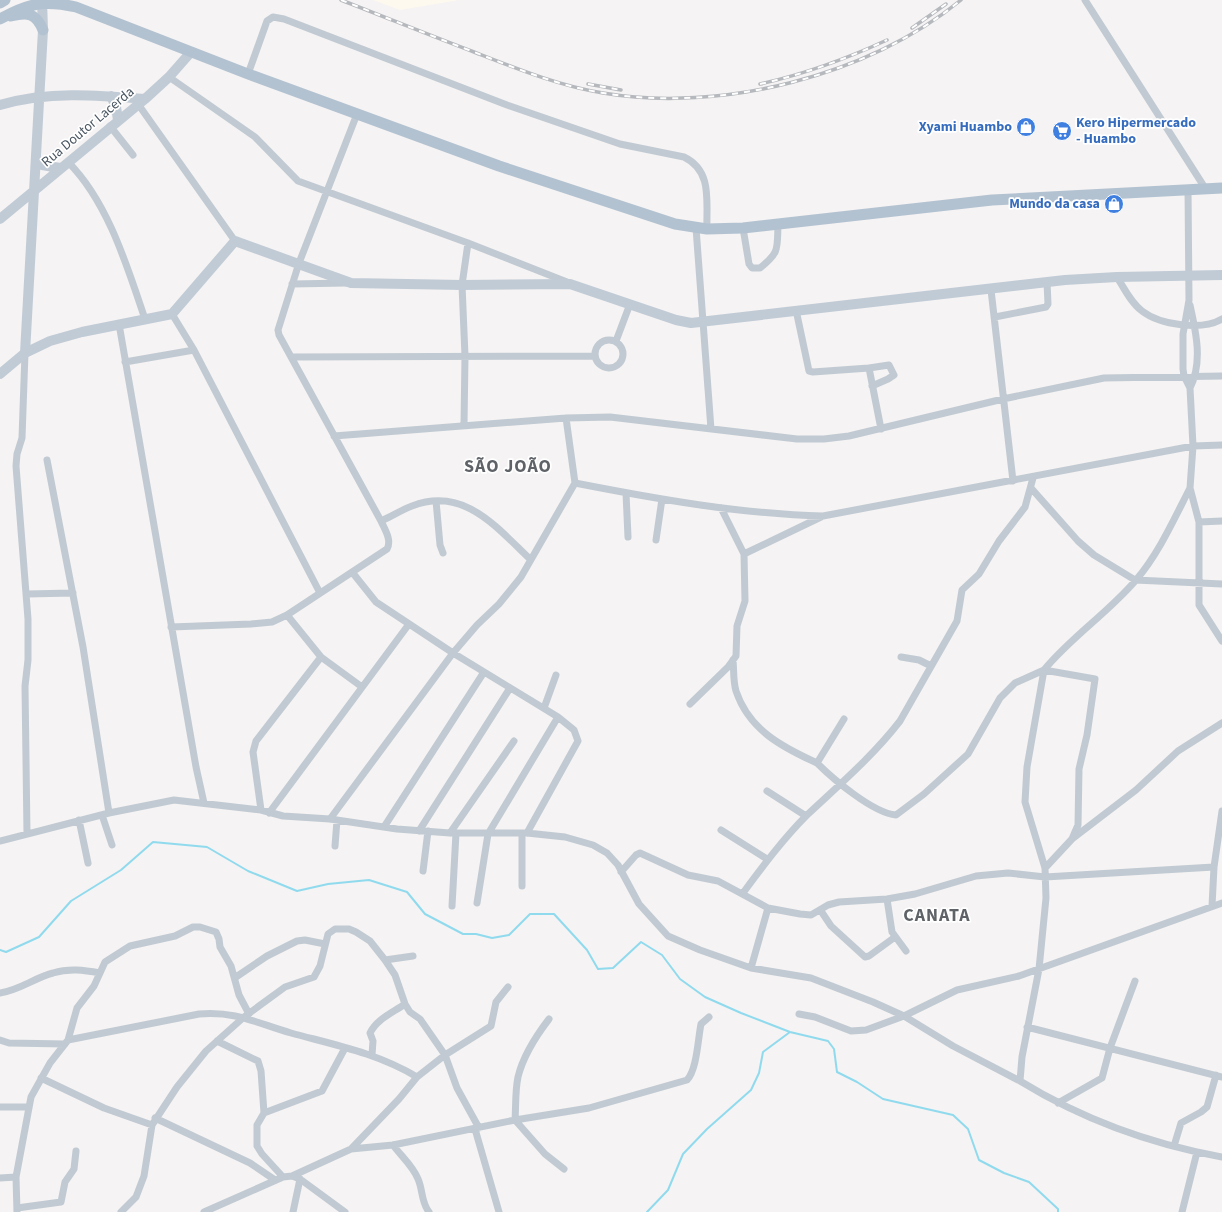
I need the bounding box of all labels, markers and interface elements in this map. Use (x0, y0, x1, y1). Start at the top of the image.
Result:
street label: Rua Doutor Lacerda (37, 82, 139, 172)
place label: Kero Hipermercado - Huambo (1076, 113, 1196, 149)
shop icon: Xyami Huambo (1015, 116, 1037, 138)
place label: Xyami Huambo (919, 117, 1012, 137)
supermarket icon: Kero Hipermercado - Huambo (1051, 120, 1073, 142)
shop icon: Mundo da casa (1103, 193, 1125, 215)
place label: Mundo da casa (1009, 194, 1100, 214)
district label: SÃO JOÃO (464, 454, 552, 479)
district label: CANATA (903, 903, 971, 928)

